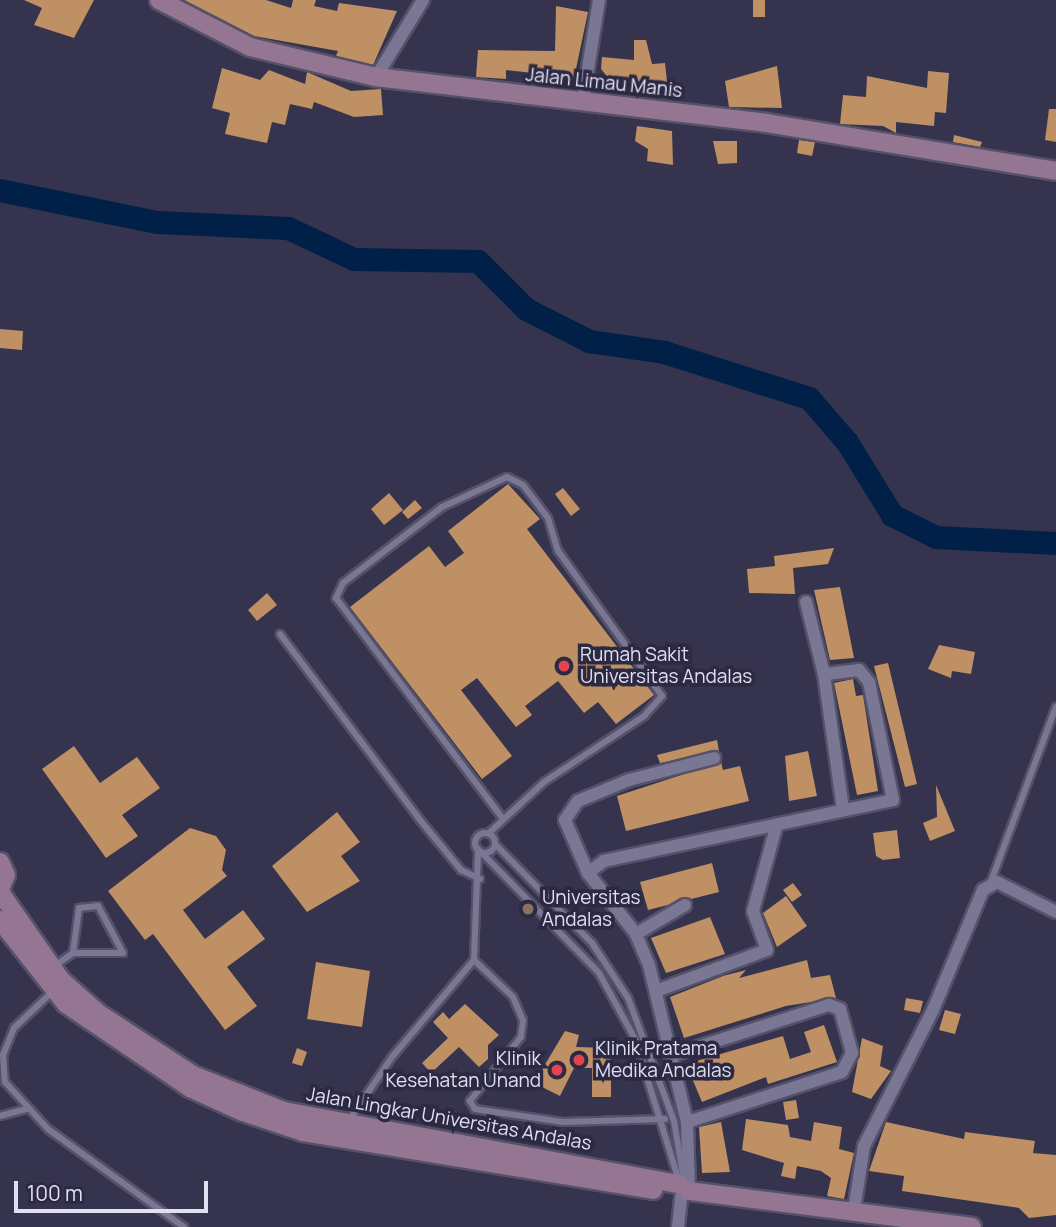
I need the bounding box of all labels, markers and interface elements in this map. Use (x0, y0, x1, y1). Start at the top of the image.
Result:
street label: Jalan Limau Manis (524, 63, 684, 103)
place label: Rumah Sakit Universitas Andalas (580, 644, 752, 688)
marker: Rumah Sakit Universitas Andalas (554, 656, 574, 676)
place label: Universitas Andalas (542, 887, 640, 931)
marker: Universitas Andalas (520, 901, 536, 917)
place label: Klinik Pratama Medika Andalas (595, 1038, 732, 1082)
place label: Klinik Kesehatan Unand (386, 1048, 541, 1092)
marker: Klinik Pratama Medika Andalas (569, 1050, 589, 1070)
marker: Klinik Kesehatan Unand (547, 1060, 567, 1080)
street label: Jalan Lingkar Universitas Andalas (305, 1083, 593, 1155)
scale bar (18, 1168, 212, 1212)
text: 100 m (27, 1179, 83, 1207)

